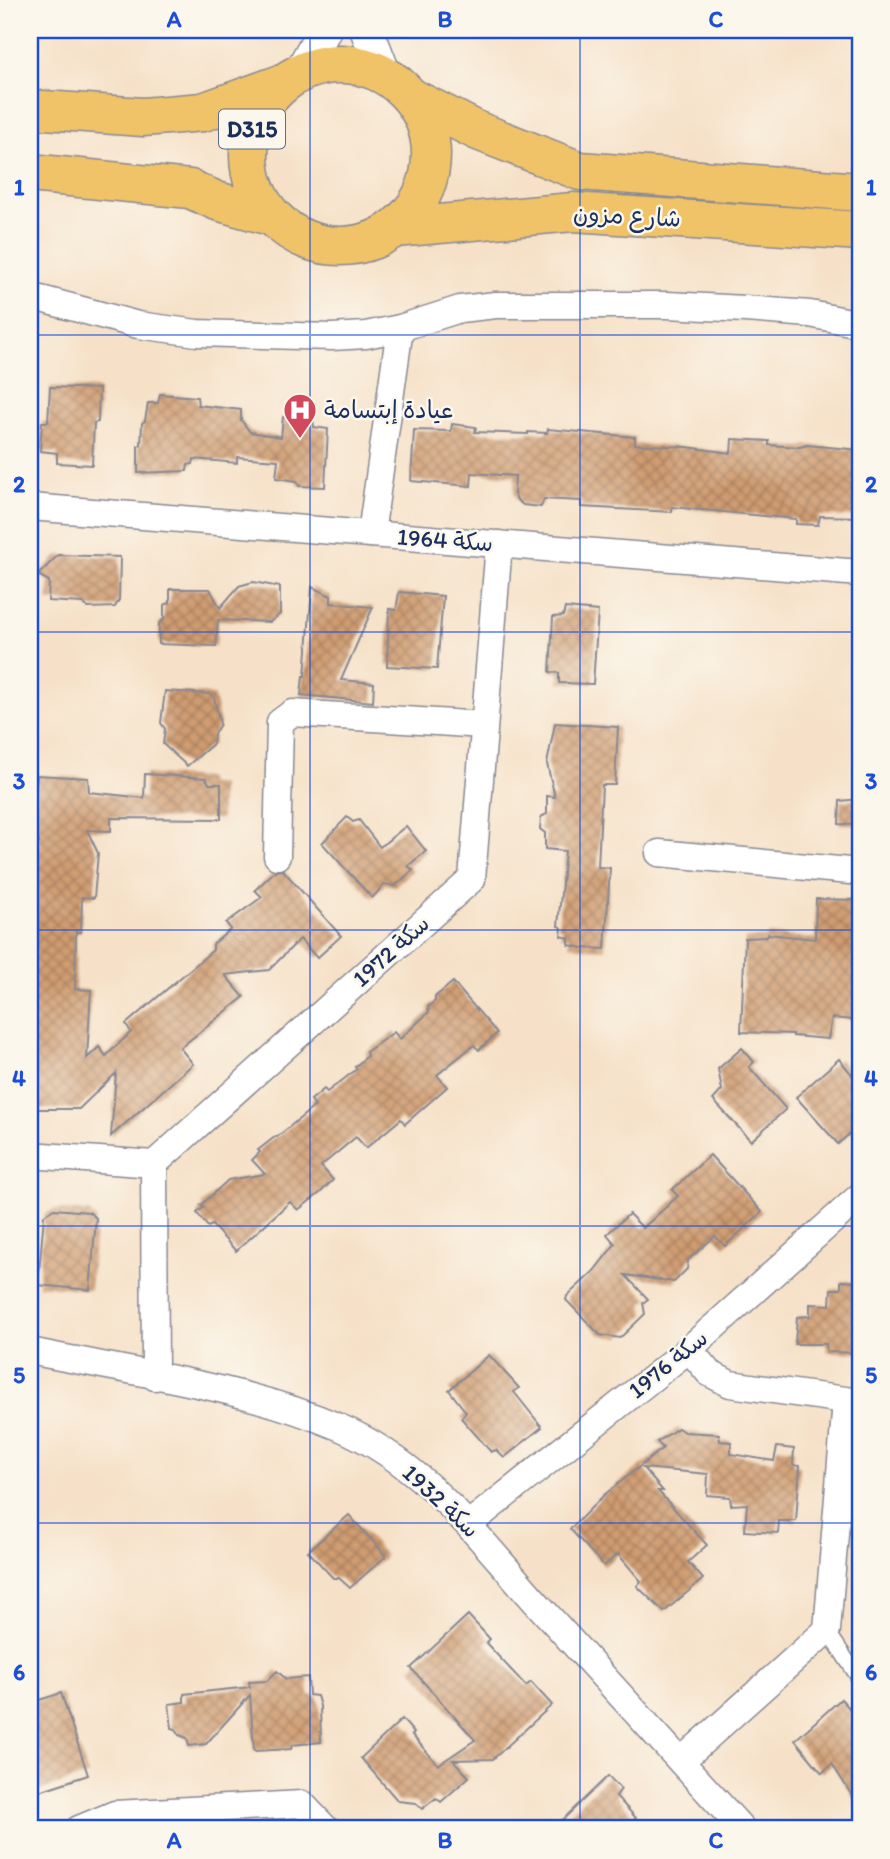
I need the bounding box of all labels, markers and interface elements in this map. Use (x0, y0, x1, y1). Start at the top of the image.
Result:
text: A (166, 5, 182, 33)
text: B (438, 5, 453, 33)
text: C (709, 5, 724, 33)
road number: D315 (219, 110, 285, 148)
text: 1 (14, 173, 25, 201)
text: 1 (866, 173, 877, 201)
street label: شارع مزون (572, 198, 682, 236)
hospital icon: عيادة إبتسامة (281, 391, 319, 440)
place label: عيادة إبتسامة (324, 395, 453, 425)
text: 2 (13, 470, 26, 498)
text: 2 (865, 470, 878, 498)
street label: سكة 1964 (396, 522, 494, 557)
text: 3 (13, 767, 26, 795)
text: 3 (865, 767, 878, 795)
street label: سكة 1972 (346, 909, 435, 993)
text: 4 (12, 1064, 26, 1092)
text: 4 (864, 1064, 878, 1092)
street label: سكة 1976 (622, 1323, 713, 1404)
text: 5 (13, 1361, 25, 1389)
text: 5 (865, 1361, 877, 1389)
street label: سكة 1932 (397, 1458, 486, 1544)
text: 6 (13, 1658, 25, 1686)
text: 6 (865, 1658, 877, 1686)
text: A (166, 1826, 182, 1854)
text: B (438, 1826, 453, 1854)
text: C (709, 1826, 724, 1854)

